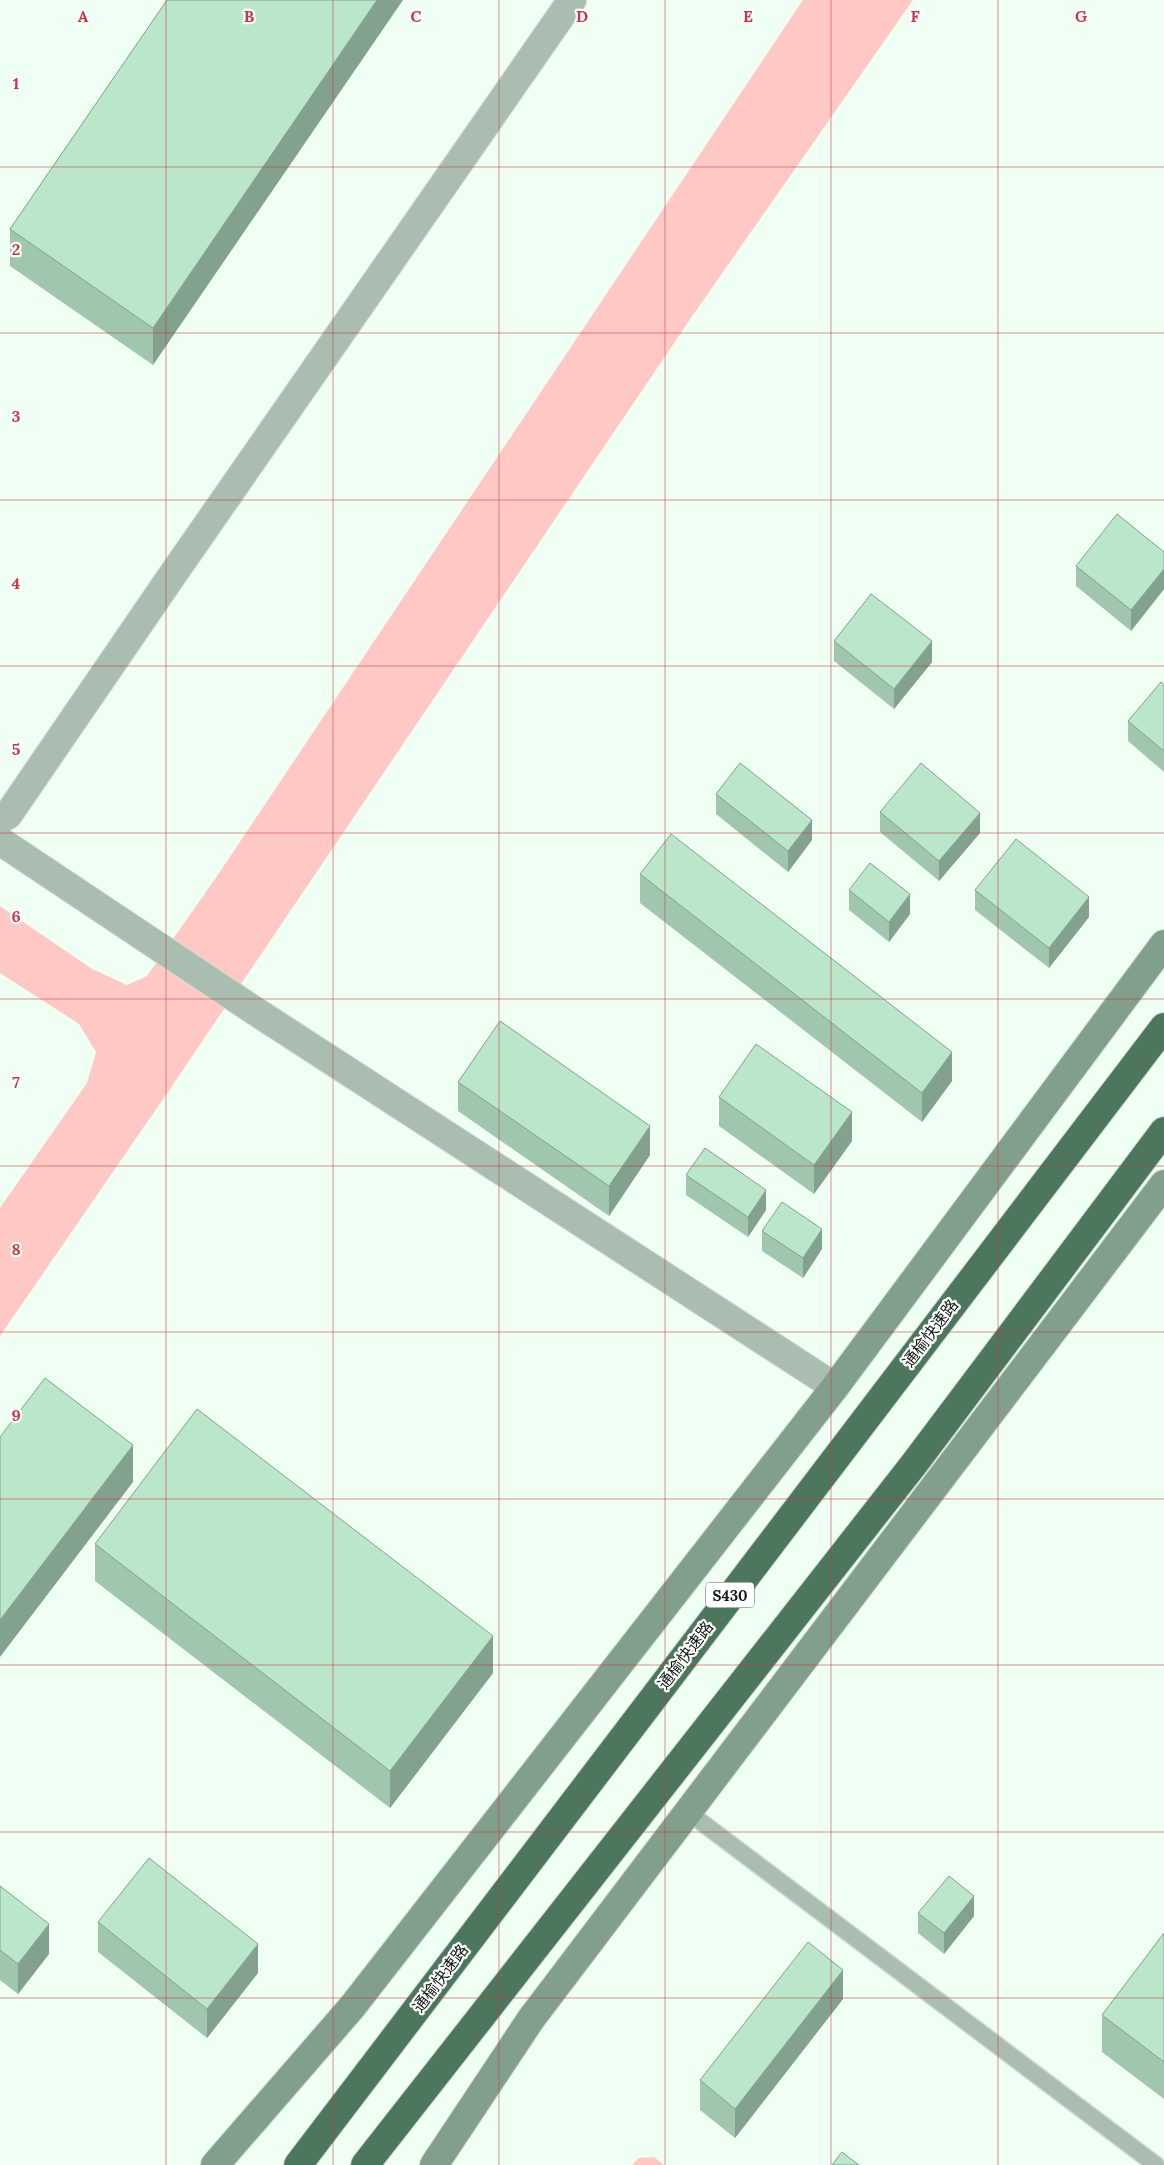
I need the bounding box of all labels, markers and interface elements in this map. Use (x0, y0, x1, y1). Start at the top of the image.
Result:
text: A (78, 6, 89, 26)
text: B (244, 6, 255, 26)
text: C (410, 6, 422, 26)
text: D (576, 6, 588, 26)
text: E (743, 6, 753, 26)
text: F (910, 6, 920, 26)
text: G (1075, 6, 1087, 26)
text: 1 (13, 73, 19, 93)
text: 2 (12, 239, 20, 259)
text: 3 (12, 406, 21, 426)
text: 4 (12, 573, 21, 593)
text: 5 (12, 739, 21, 759)
text: 6 (11, 906, 21, 926)
text: 7 (12, 1072, 20, 1092)
text: 8 (11, 1239, 21, 1259)
street label: 通榆快速路 (898, 1295, 962, 1371)
text: 9 (11, 1405, 21, 1425)
road number: S430 (706, 1582, 754, 1608)
street label: 通榆快速路 (653, 1617, 717, 1693)
street label: 通榆快速路 (408, 1940, 472, 2016)

